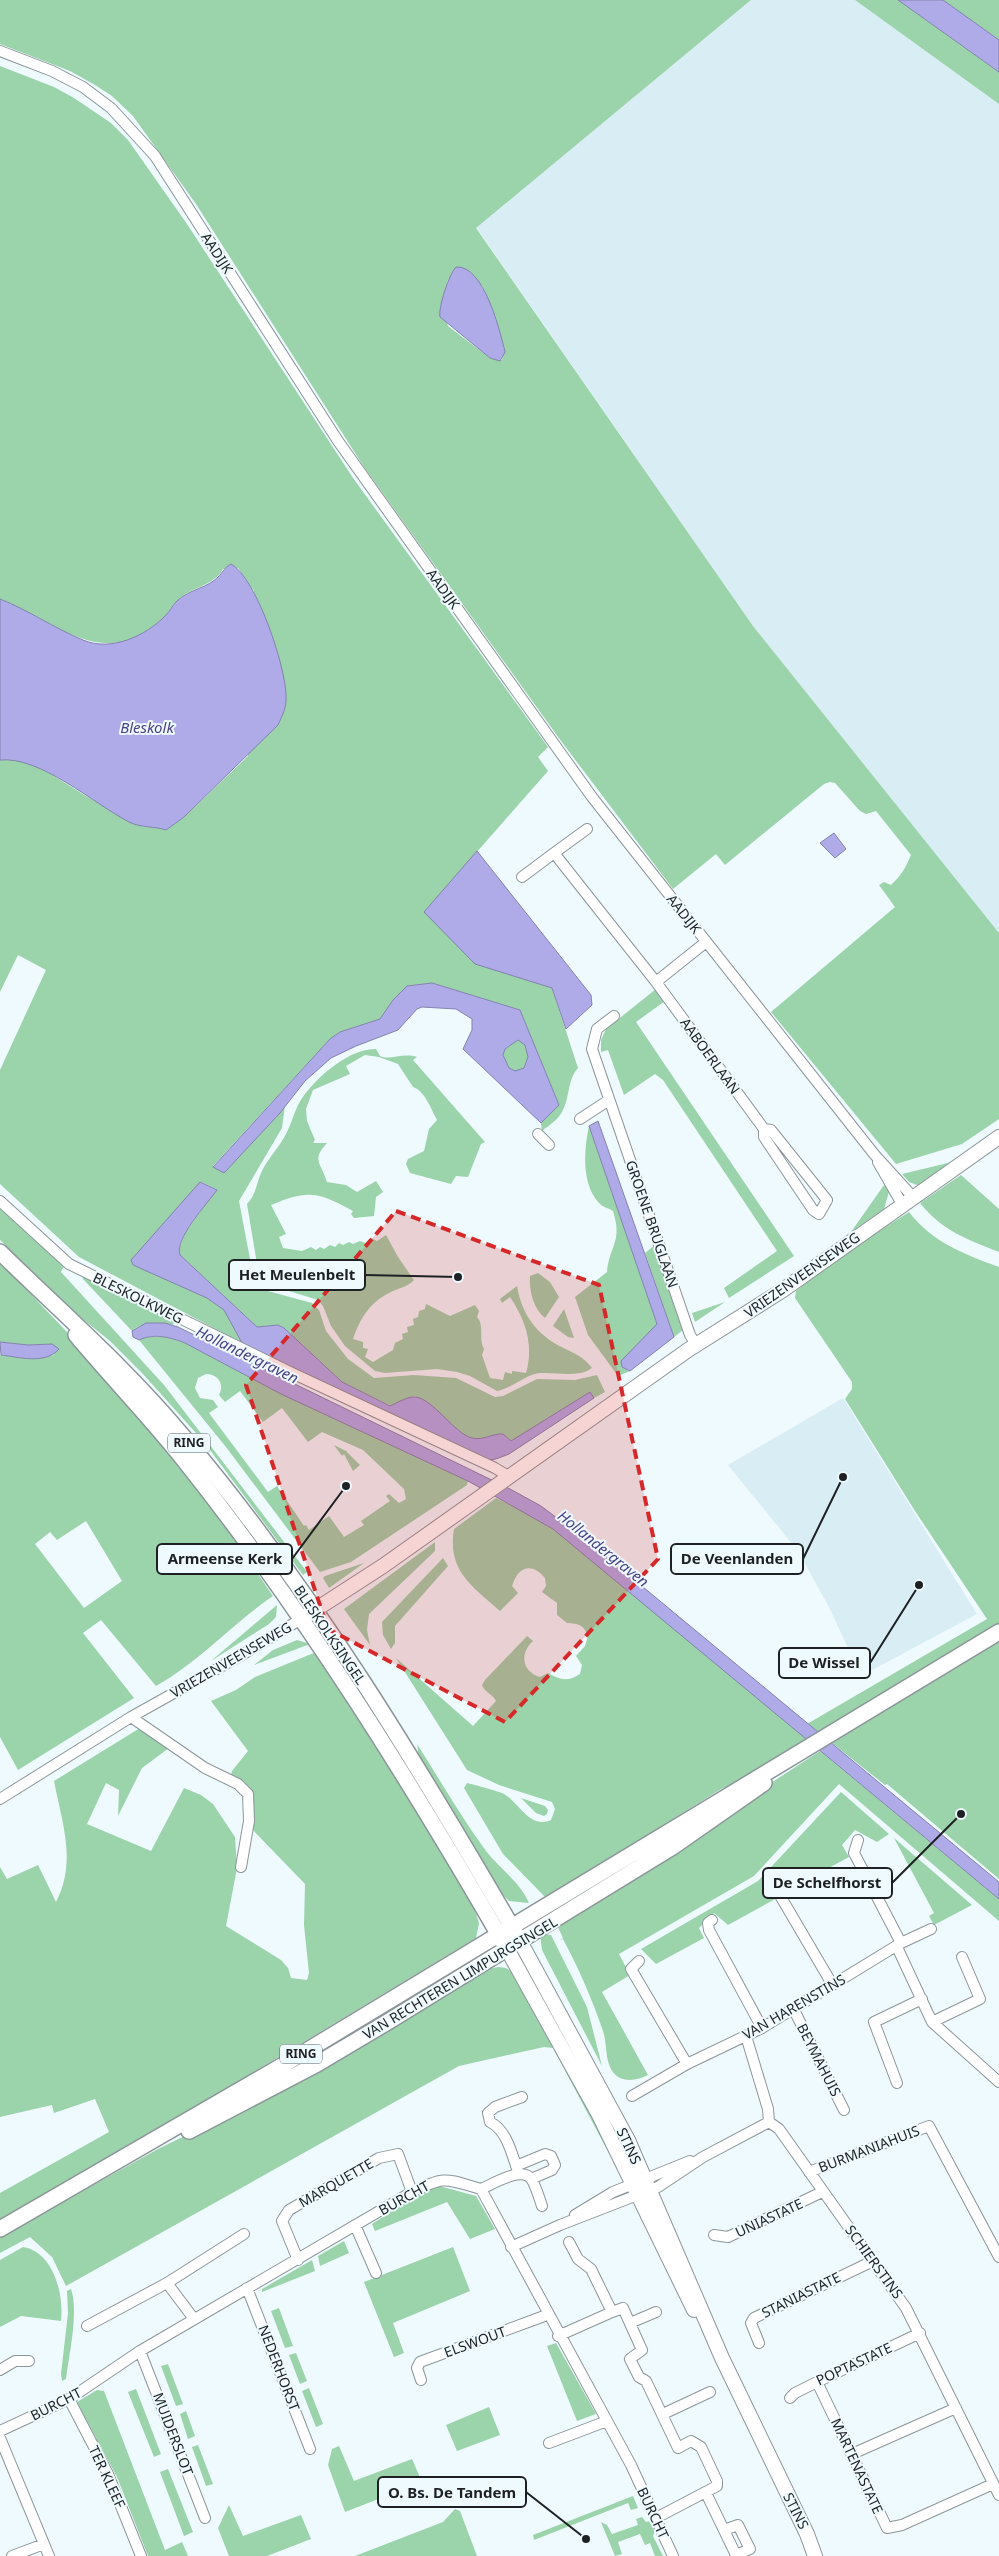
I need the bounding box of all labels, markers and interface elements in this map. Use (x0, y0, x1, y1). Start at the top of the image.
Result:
street label: AADIJK (197, 229, 238, 277)
street label: AADIJK (422, 565, 465, 613)
water label: Bleskolk (120, 717, 174, 737)
street label: AADIJK (663, 890, 706, 938)
street label: AABOERLAAN (676, 1014, 745, 1098)
street label: GROENE BRUGLAAN (622, 1157, 683, 1290)
street label: VRIEZENVEENSEWEG (740, 1227, 863, 1322)
callout: Het Meulenbelt (229, 1260, 365, 1290)
text: Het Meulenbelt (239, 1264, 356, 1284)
street label: BLESKOLKWEG (90, 1267, 187, 1328)
water label: Hollandergraven (193, 1321, 302, 1388)
road number: RING (168, 1434, 210, 1452)
water label: Hollandergraven (554, 1505, 653, 1591)
callout: Armeense Kerk (157, 1544, 292, 1574)
callout: De Veenlanden (671, 1544, 803, 1574)
text: Armeense Kerk (168, 1548, 283, 1568)
text: De Veenlanden (681, 1548, 793, 1568)
street label: BLESKOLKSINGEL (290, 1581, 371, 1688)
street label: VRIEZENVEENSEWEG (167, 1617, 295, 1702)
callout: De Wissel (779, 1648, 870, 1678)
text: De Wissel (788, 1652, 860, 1672)
callout: De Schelfhorst (763, 1868, 892, 1898)
text: De Schelfhorst (773, 1872, 882, 1892)
street label: VAN RECHTEREN LIMPURGSINGEL (359, 1912, 561, 2043)
street label: VAN HARENSTINS (739, 1969, 849, 2044)
street label: BEYMAHUIS (793, 2020, 846, 2100)
road number: RING (280, 2045, 322, 2064)
street label: BURMANIAHUIS (815, 2120, 922, 2177)
street label: STINS (613, 2124, 646, 2168)
street label: MARQUETTE (295, 2154, 376, 2212)
street label: BURCHT (375, 2176, 433, 2219)
street label: UNIASTATE (732, 2194, 806, 2241)
street label: SCHIERSTINS (841, 2221, 908, 2303)
street label: STANIASTATE (758, 2267, 844, 2322)
street label: ELSWOUT (441, 2321, 509, 2362)
street label: NEDERHORST (254, 2322, 305, 2414)
street label: POPTASTATE (813, 2338, 895, 2389)
street label: BURCHT (27, 2382, 85, 2425)
street label: MUIDERSLOT (149, 2390, 198, 2478)
street label: MARTENASTATE (827, 2415, 888, 2517)
street label: TER KLEEF (85, 2443, 130, 2511)
callout: O. Bs. De Tandem (378, 2477, 526, 2507)
text: O. Bs. De Tandem (388, 2482, 516, 2502)
street label: BURCHT (633, 2484, 674, 2542)
street label: STINS (779, 2489, 814, 2533)

